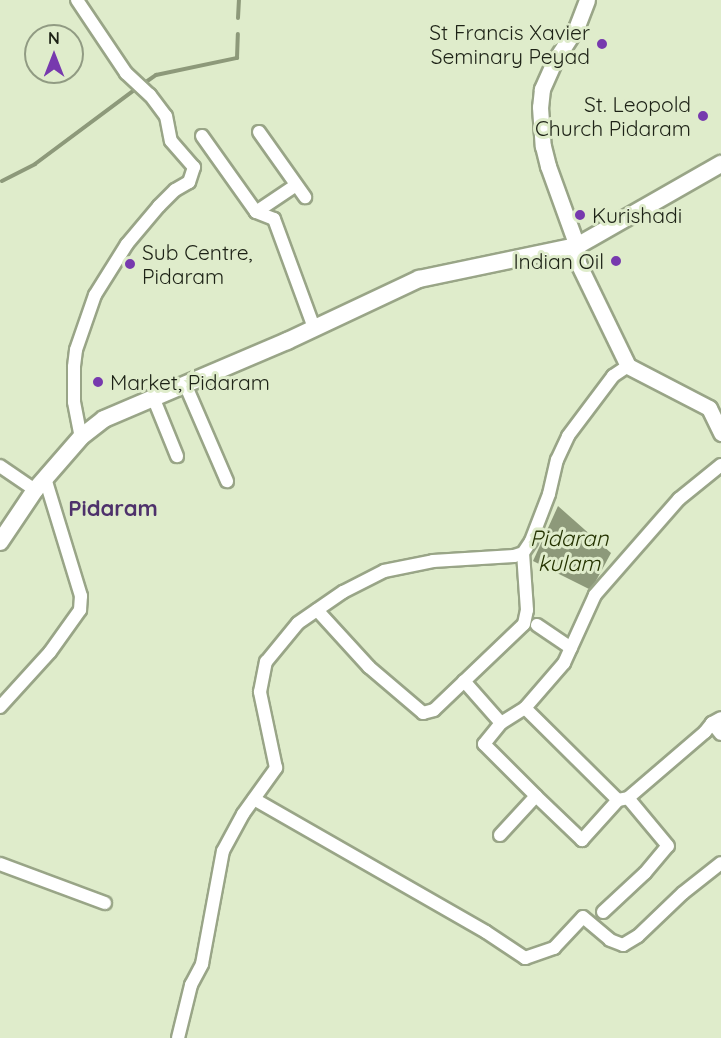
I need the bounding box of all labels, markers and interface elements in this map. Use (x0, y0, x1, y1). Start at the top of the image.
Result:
place label: St Francis Xavier Seminary Peyad (429, 19, 590, 69)
north arrow (24, 24, 84, 84)
text: N (48, 28, 60, 48)
marker: St Francis Xavier Seminary Peyad (595, 37, 609, 51)
place label: St. Leopold Church Pidaram (535, 91, 691, 141)
marker: St. Leopold Church Pidaram (696, 109, 710, 123)
place label: Kurishadi (592, 202, 682, 228)
marker: Kurishadi (573, 208, 587, 222)
place label: Sub Centre, Pidaram (142, 239, 253, 289)
place label: Indian Oil (513, 248, 604, 274)
marker: Indian Oil (609, 254, 623, 268)
marker: Sub Centre, Pidaram (123, 257, 137, 271)
place label: Market, Pidaram (110, 369, 270, 395)
marker: Market, Pidaram (91, 375, 105, 389)
district label: Pidaram (68, 496, 158, 522)
water label: Pidaran kulam (530, 525, 608, 576)

